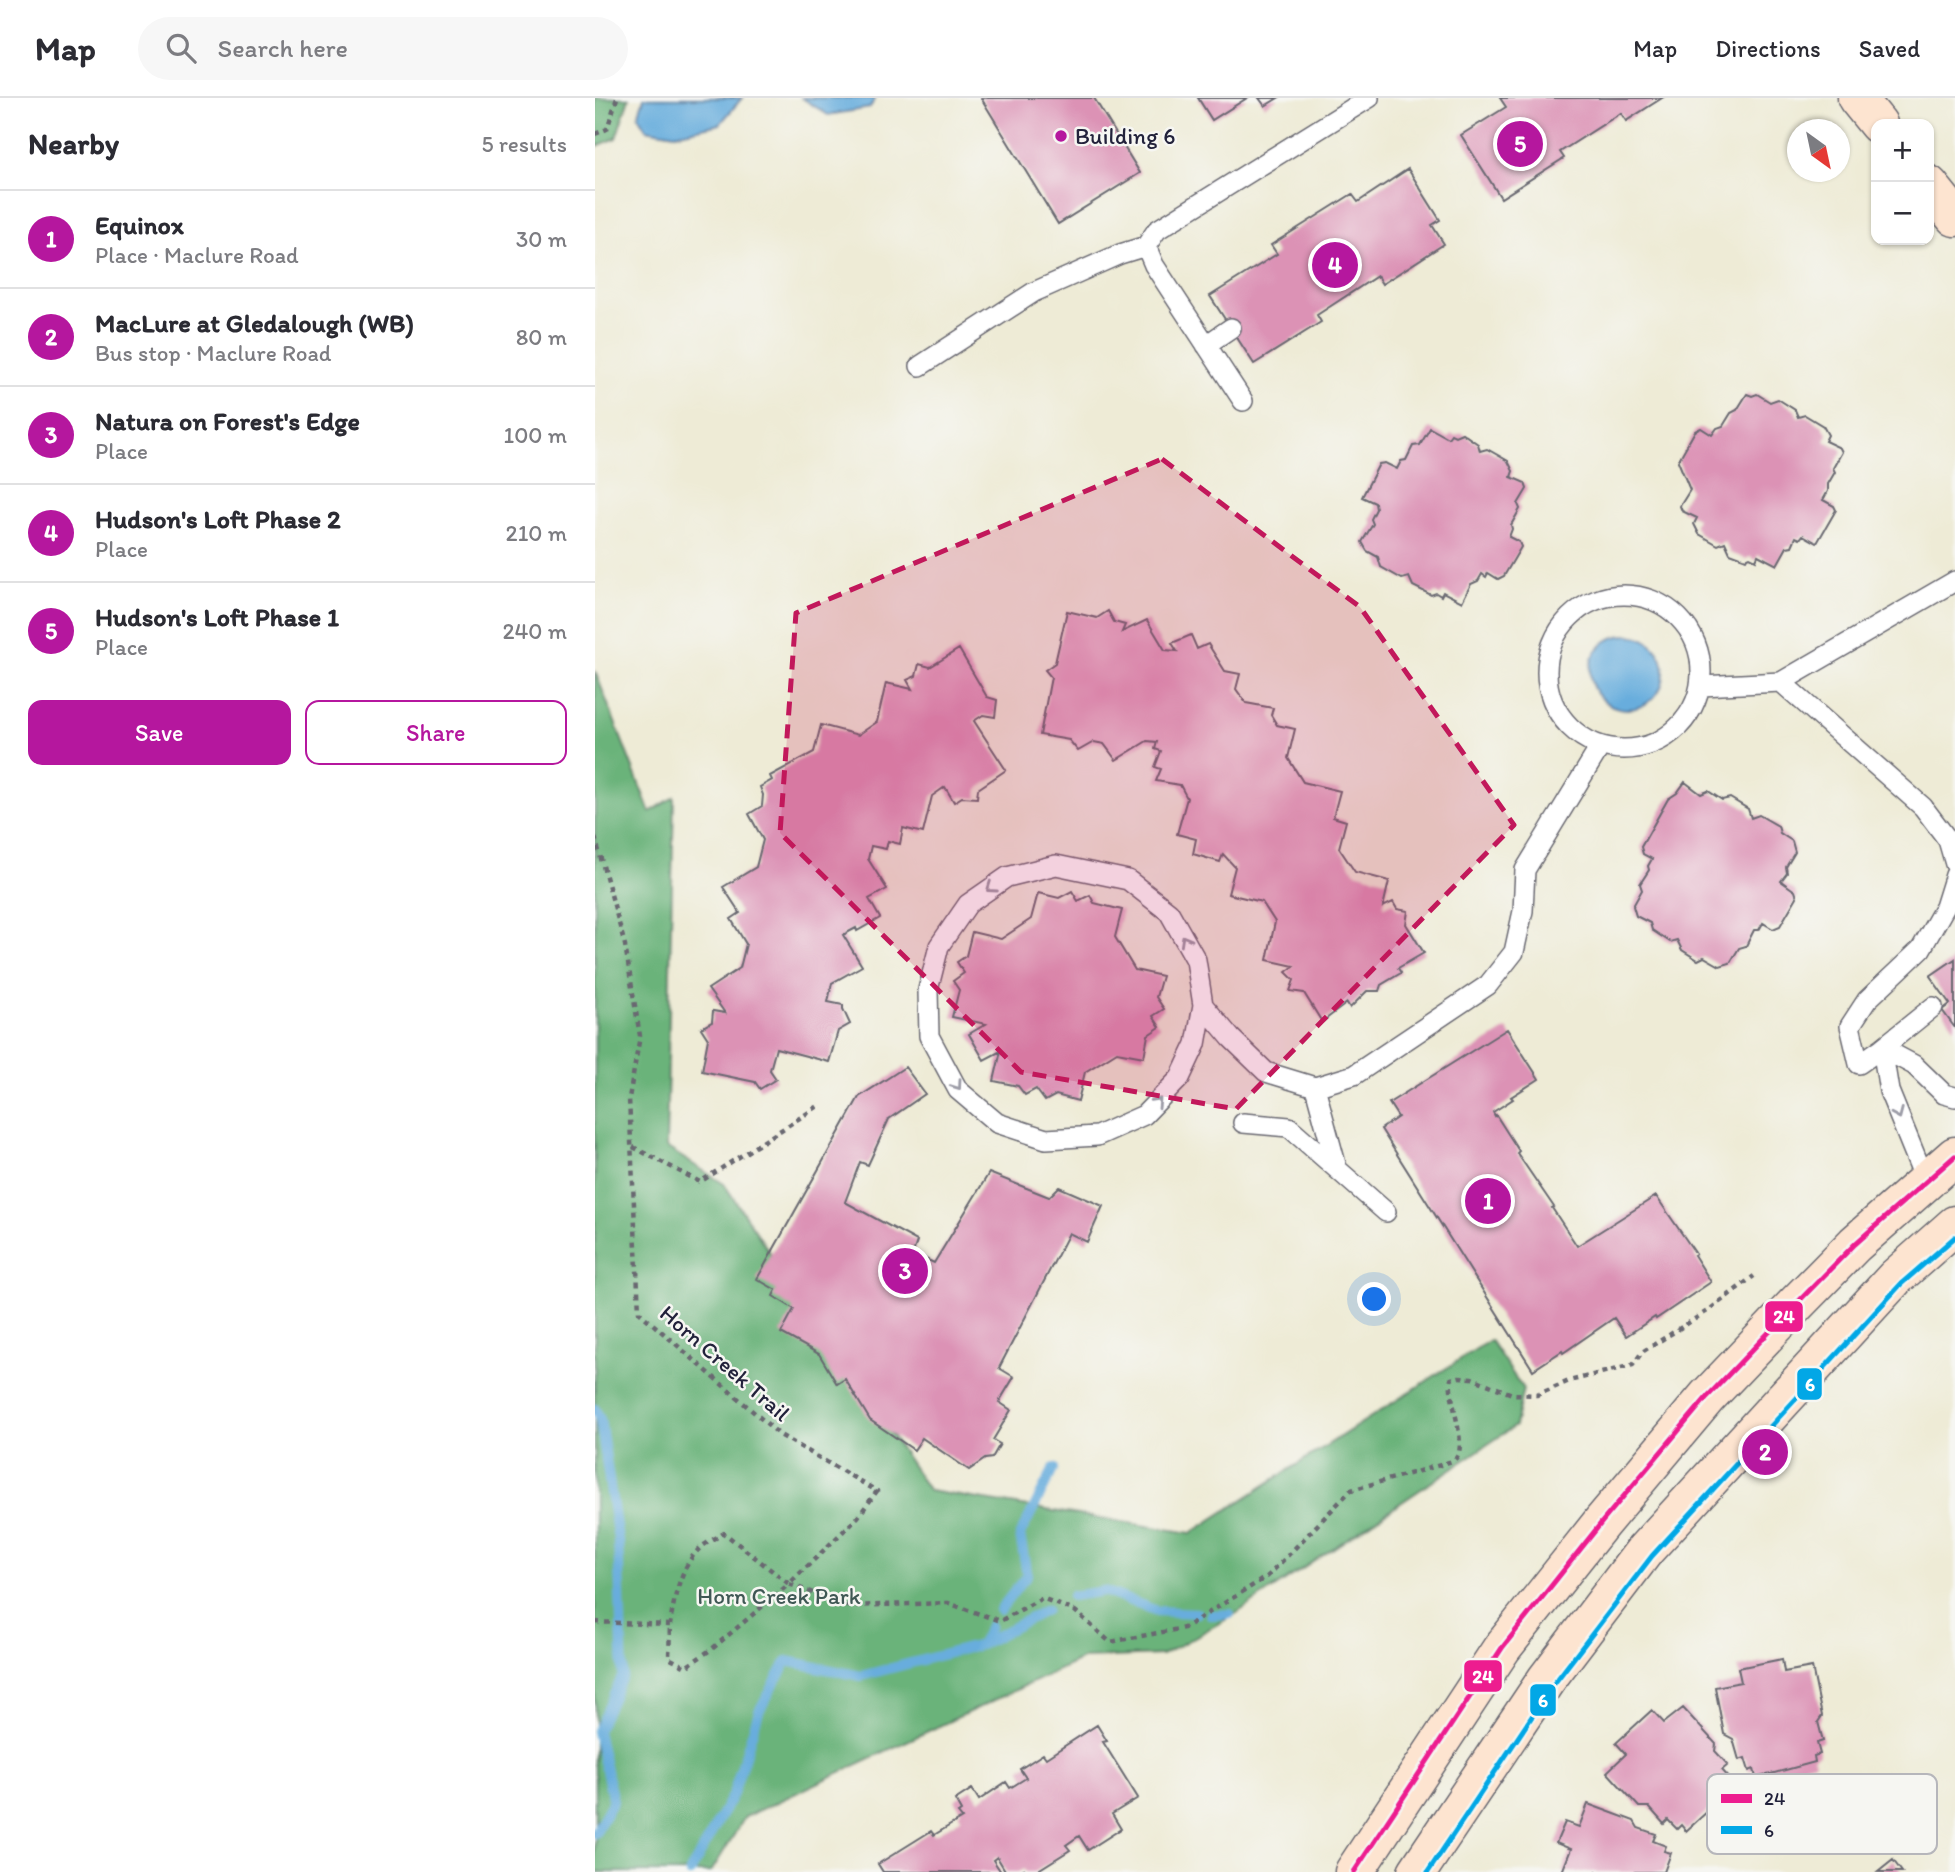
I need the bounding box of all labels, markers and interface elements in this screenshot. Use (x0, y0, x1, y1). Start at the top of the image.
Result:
search box (138, 17, 628, 80)
text: Map (35, 29, 96, 68)
icon: search (162, 29, 200, 67)
text: Search here (218, 32, 348, 64)
text: Map (1633, 34, 1677, 63)
text: Directions (1715, 34, 1821, 63)
text: Saved (1859, 34, 1920, 63)
pin: 5 (1497, 118, 1543, 170)
north arrow (1787, 119, 1850, 182)
map controls (1871, 119, 1934, 245)
button: + (1871, 119, 1934, 182)
place label: Building 6 (1075, 122, 1175, 150)
text: Nearby (28, 125, 119, 162)
marker: Building 6 (1053, 128, 1069, 144)
text: 5 results (481, 130, 567, 158)
button: − (1871, 182, 1934, 245)
text: Equinox (95, 209, 184, 241)
text: 1 (46, 225, 56, 253)
text: 30 m (516, 225, 567, 253)
pin: 4 (1312, 239, 1358, 291)
text: Place · Maclure Road (95, 241, 299, 269)
text: MacLure at Gledalough (WB) (95, 307, 414, 339)
text: 2 (45, 323, 57, 351)
text: 80 m (516, 323, 567, 351)
text: Bus stop · Maclure Road (95, 339, 331, 367)
text: Natura on Forest's Edge (95, 405, 360, 437)
text: 3 (45, 421, 57, 449)
text: 100 m (503, 421, 567, 449)
text: Place (95, 437, 148, 465)
text: Hudson's Loft Phase 2 (95, 503, 341, 535)
text: 4 (44, 519, 58, 547)
text: 210 m (506, 519, 567, 547)
text: Place (95, 535, 148, 563)
text: Hudson's Loft Phase 1 (95, 601, 339, 633)
text: 5 (45, 617, 57, 645)
text: 240 m (502, 617, 567, 645)
text: Place (95, 633, 148, 661)
button: Save (28, 700, 291, 765)
button: Share (305, 700, 567, 765)
one-way arrow (986, 880, 999, 892)
one-way arrow (1180, 935, 1193, 947)
one-way arrow (949, 1078, 961, 1090)
one-way arrow (1148, 1097, 1161, 1110)
one-way arrow (1890, 1107, 1904, 1119)
pin: 1 (1465, 1175, 1511, 1227)
pin: 3 (882, 1245, 928, 1297)
your location (1357, 1282, 1391, 1316)
street label: Horn Creek Trail (654, 1299, 796, 1427)
line badge: 24 (1764, 1300, 1804, 1333)
text: 24 (1773, 1305, 1795, 1328)
line badge: 6 (1796, 1367, 1823, 1401)
text: 6 (1805, 1373, 1815, 1396)
pin: 2 (1742, 1426, 1788, 1478)
park label: Horn Creek Park (697, 1582, 861, 1610)
line badge: 24 (1463, 1659, 1503, 1693)
text: 24 (1472, 1665, 1494, 1688)
line badge: 6 (1529, 1683, 1557, 1717)
text: 6 (1538, 1689, 1548, 1712)
legend (1707, 1774, 1937, 1854)
text: 24 (1764, 1787, 1785, 1810)
text: 6 (1764, 1819, 1774, 1842)

